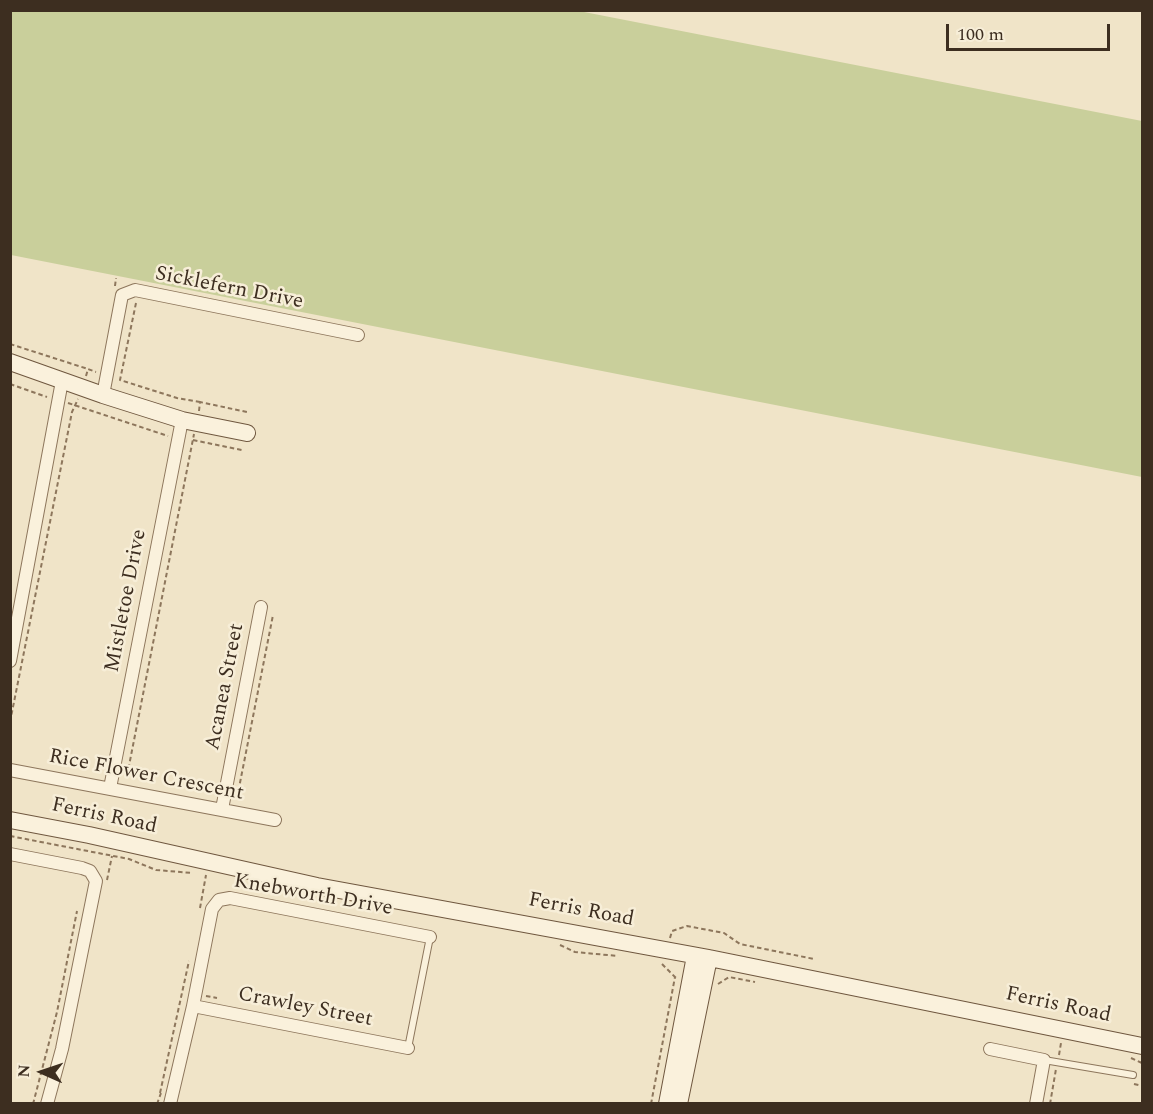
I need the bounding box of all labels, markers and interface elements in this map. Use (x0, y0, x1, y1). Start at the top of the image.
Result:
scale bar (949, 12, 1112, 50)
text: 100 m (957, 21, 1004, 48)
street label: Sicklefern Drive (153, 262, 305, 316)
street label: Mistletoe Drive (101, 527, 153, 675)
street label: Acanea Street (201, 621, 251, 753)
street label: Rice Flower Crescent (46, 745, 246, 807)
street label: Ferris Road (49, 794, 159, 840)
street label: Knebworth Drive (232, 870, 394, 922)
street label: Ferris Road (526, 888, 636, 934)
street label: Crawley Street (236, 983, 374, 1033)
street label: Ferris Road (1003, 983, 1113, 1029)
north arrow (12, 1042, 72, 1102)
text: N (12, 1064, 36, 1078)

